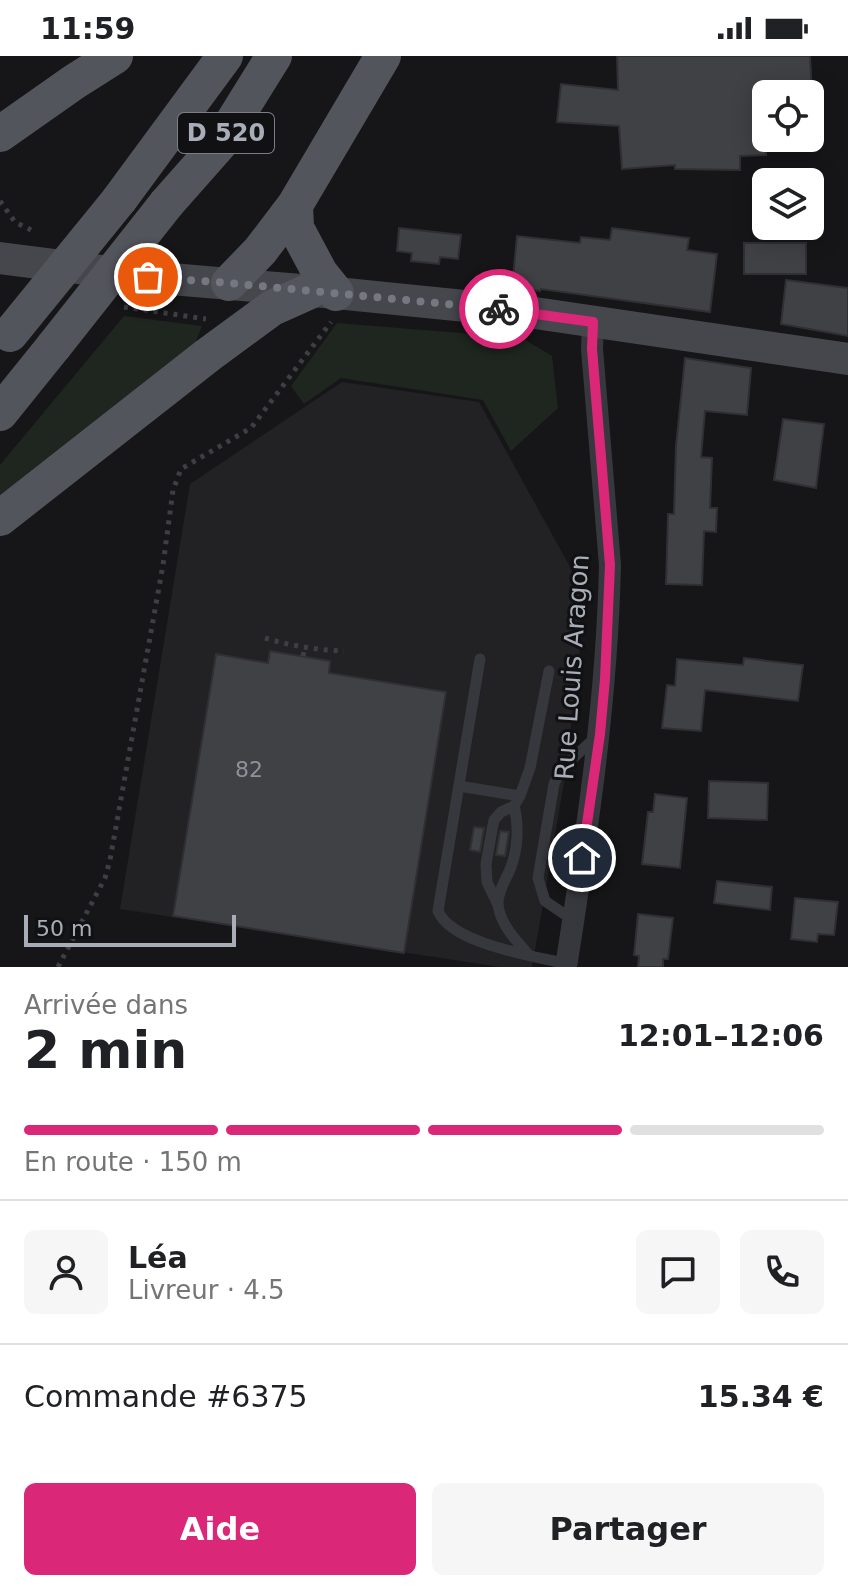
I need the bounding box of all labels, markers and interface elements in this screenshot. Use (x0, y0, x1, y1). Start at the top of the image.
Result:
text: 11:59 (40, 11, 136, 46)
map controls (752, 80, 824, 240)
button: locate (752, 80, 824, 152)
road number: D 520 (178, 113, 274, 153)
button: layers (752, 168, 824, 240)
pin (114, 243, 182, 311)
icon: bag (126, 255, 170, 299)
courier (459, 269, 539, 349)
icon: bike (477, 287, 521, 331)
street label: Rue Louis Aragon (549, 553, 595, 781)
house number: 82 (235, 757, 263, 782)
pin (548, 824, 616, 892)
icon: home (560, 836, 604, 880)
scale bar (24, 911, 236, 947)
text: 50 m (36, 916, 92, 941)
text: Arrivée dans (24, 990, 188, 1020)
text: 12:01–12:06 (618, 1018, 824, 1053)
text: 2 min (24, 1020, 187, 1080)
text: En route · 150 m (24, 1147, 242, 1177)
button: person (24, 1230, 108, 1314)
button: chat (636, 1230, 720, 1314)
button: phone (740, 1230, 824, 1314)
text: Léa (128, 1240, 188, 1275)
text: Livreur · 4.5 (128, 1275, 285, 1305)
text: Commande #6375 (24, 1379, 308, 1414)
text: 15.34 € (698, 1379, 824, 1414)
button: Aide (24, 1483, 416, 1575)
button: Partager (432, 1483, 824, 1575)

